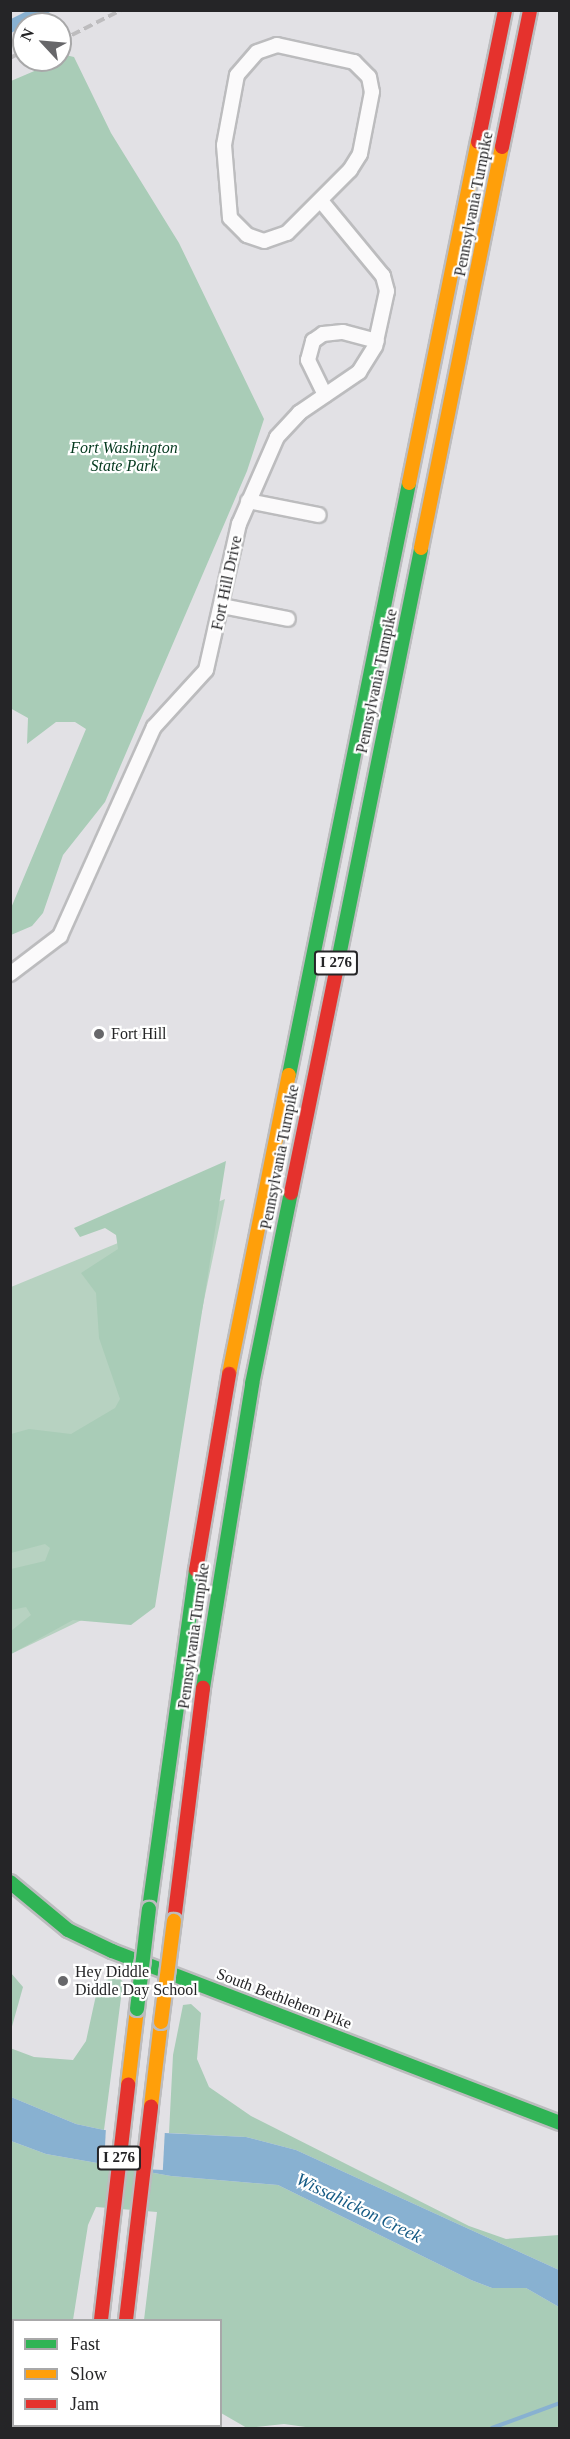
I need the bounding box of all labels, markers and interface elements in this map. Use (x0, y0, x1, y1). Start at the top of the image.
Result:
north arrow (12, 12, 72, 72)
text: N (17, 26, 37, 44)
street label: Pennsylvania Turnpike (451, 130, 497, 278)
park label: Fort Washington State Park (70, 438, 178, 476)
street label: Fort Hill Drive (208, 534, 246, 632)
street label: Pennsylvania Turnpike (352, 607, 402, 755)
road number: I 276 (314, 951, 358, 975)
place label: Fort Hill (111, 1024, 167, 1044)
marker: Fort Hill (92, 1027, 106, 1041)
street label: Pennsylvania Turnpike (257, 1083, 303, 1231)
street label: Pennsylvania Turnpike (174, 1562, 214, 1710)
place label: Hey Diddle Diddle Day School (75, 1962, 198, 2000)
street label: South Bethlehem Pike (214, 1964, 354, 2034)
marker: Hey Diddle Diddle Day School (56, 1974, 70, 1988)
road number: I 276 (96, 2146, 142, 2170)
water label: Wissahickon Creek (293, 2168, 425, 2248)
legend (12, 2319, 222, 2427)
text: Fast (70, 2334, 100, 2354)
text: Slow (70, 2364, 107, 2384)
text: Jam (70, 2394, 99, 2414)

